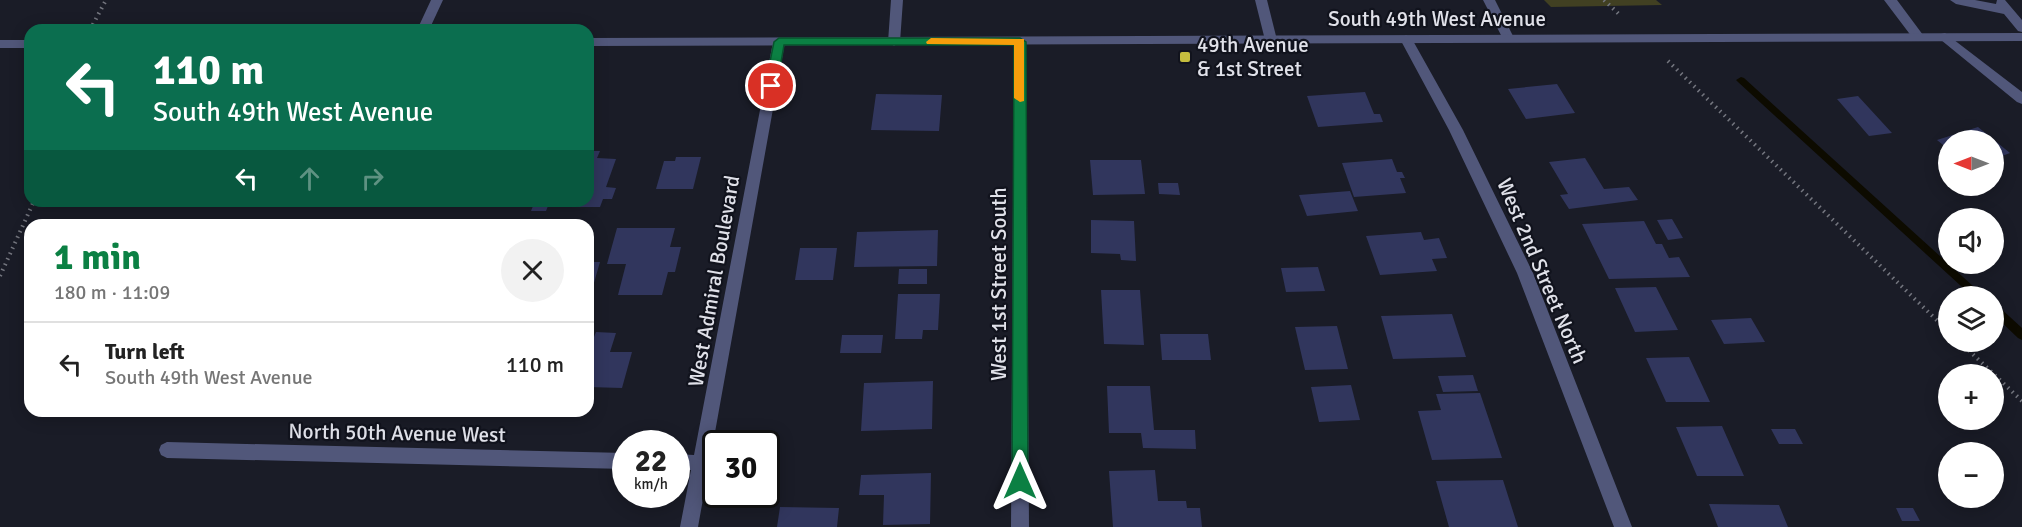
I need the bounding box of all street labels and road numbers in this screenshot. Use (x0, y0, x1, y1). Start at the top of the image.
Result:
street label: South 49th West Avenue (1328, 6, 1546, 32)
street label: West Admiral Boulevard (683, 173, 745, 389)
street label: West 2nd Street North (1491, 174, 1593, 368)
street label: West 1st Street South (986, 187, 1012, 381)
street label: North 50th Avenue West (288, 418, 506, 448)

